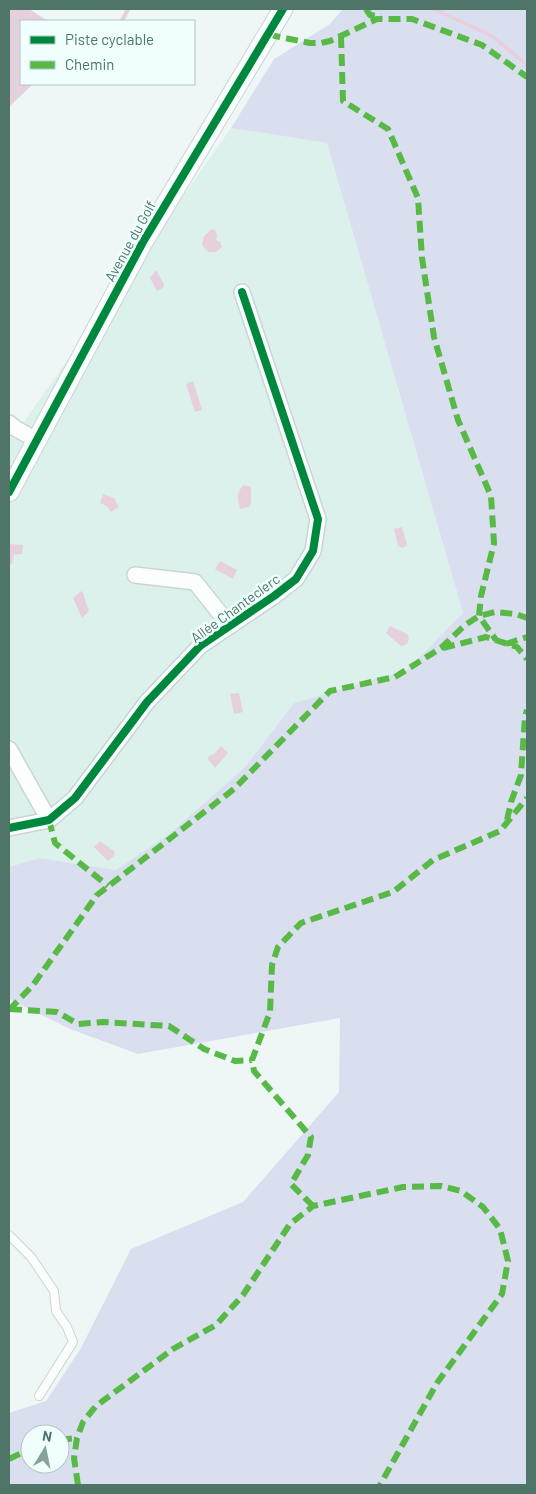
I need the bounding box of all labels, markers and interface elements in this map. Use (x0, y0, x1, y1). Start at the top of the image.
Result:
legend (20, 20, 195, 85)
text: Piste cyclable (65, 30, 154, 48)
text: Chemin (65, 55, 114, 73)
street label: Avenue du Golf (101, 198, 159, 284)
street label: Allée Chanteclerc (187, 570, 283, 646)
north arrow (20, 1424, 70, 1474)
text: N (41, 1427, 53, 1445)

